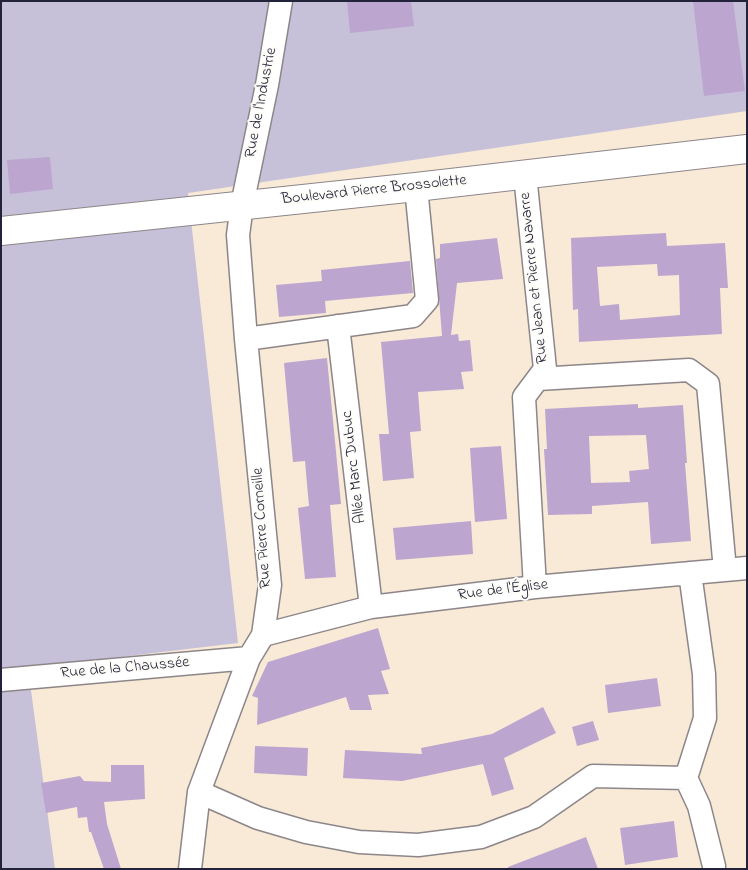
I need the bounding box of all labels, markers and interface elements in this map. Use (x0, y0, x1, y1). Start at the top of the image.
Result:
street label: Rue de l'Industrie (242, 46, 282, 160)
street label: Boulevard Pierre Brossolette (280, 172, 468, 210)
street label: Rue Jean et Pierre Navarre (516, 191, 554, 365)
street label: Allée Marc Dubuc (339, 410, 371, 524)
street label: Rue Pierre Corneille (249, 467, 277, 589)
street label: Rue de l'Église (457, 576, 549, 606)
street label: Rue de la Chaussée (60, 654, 190, 684)

